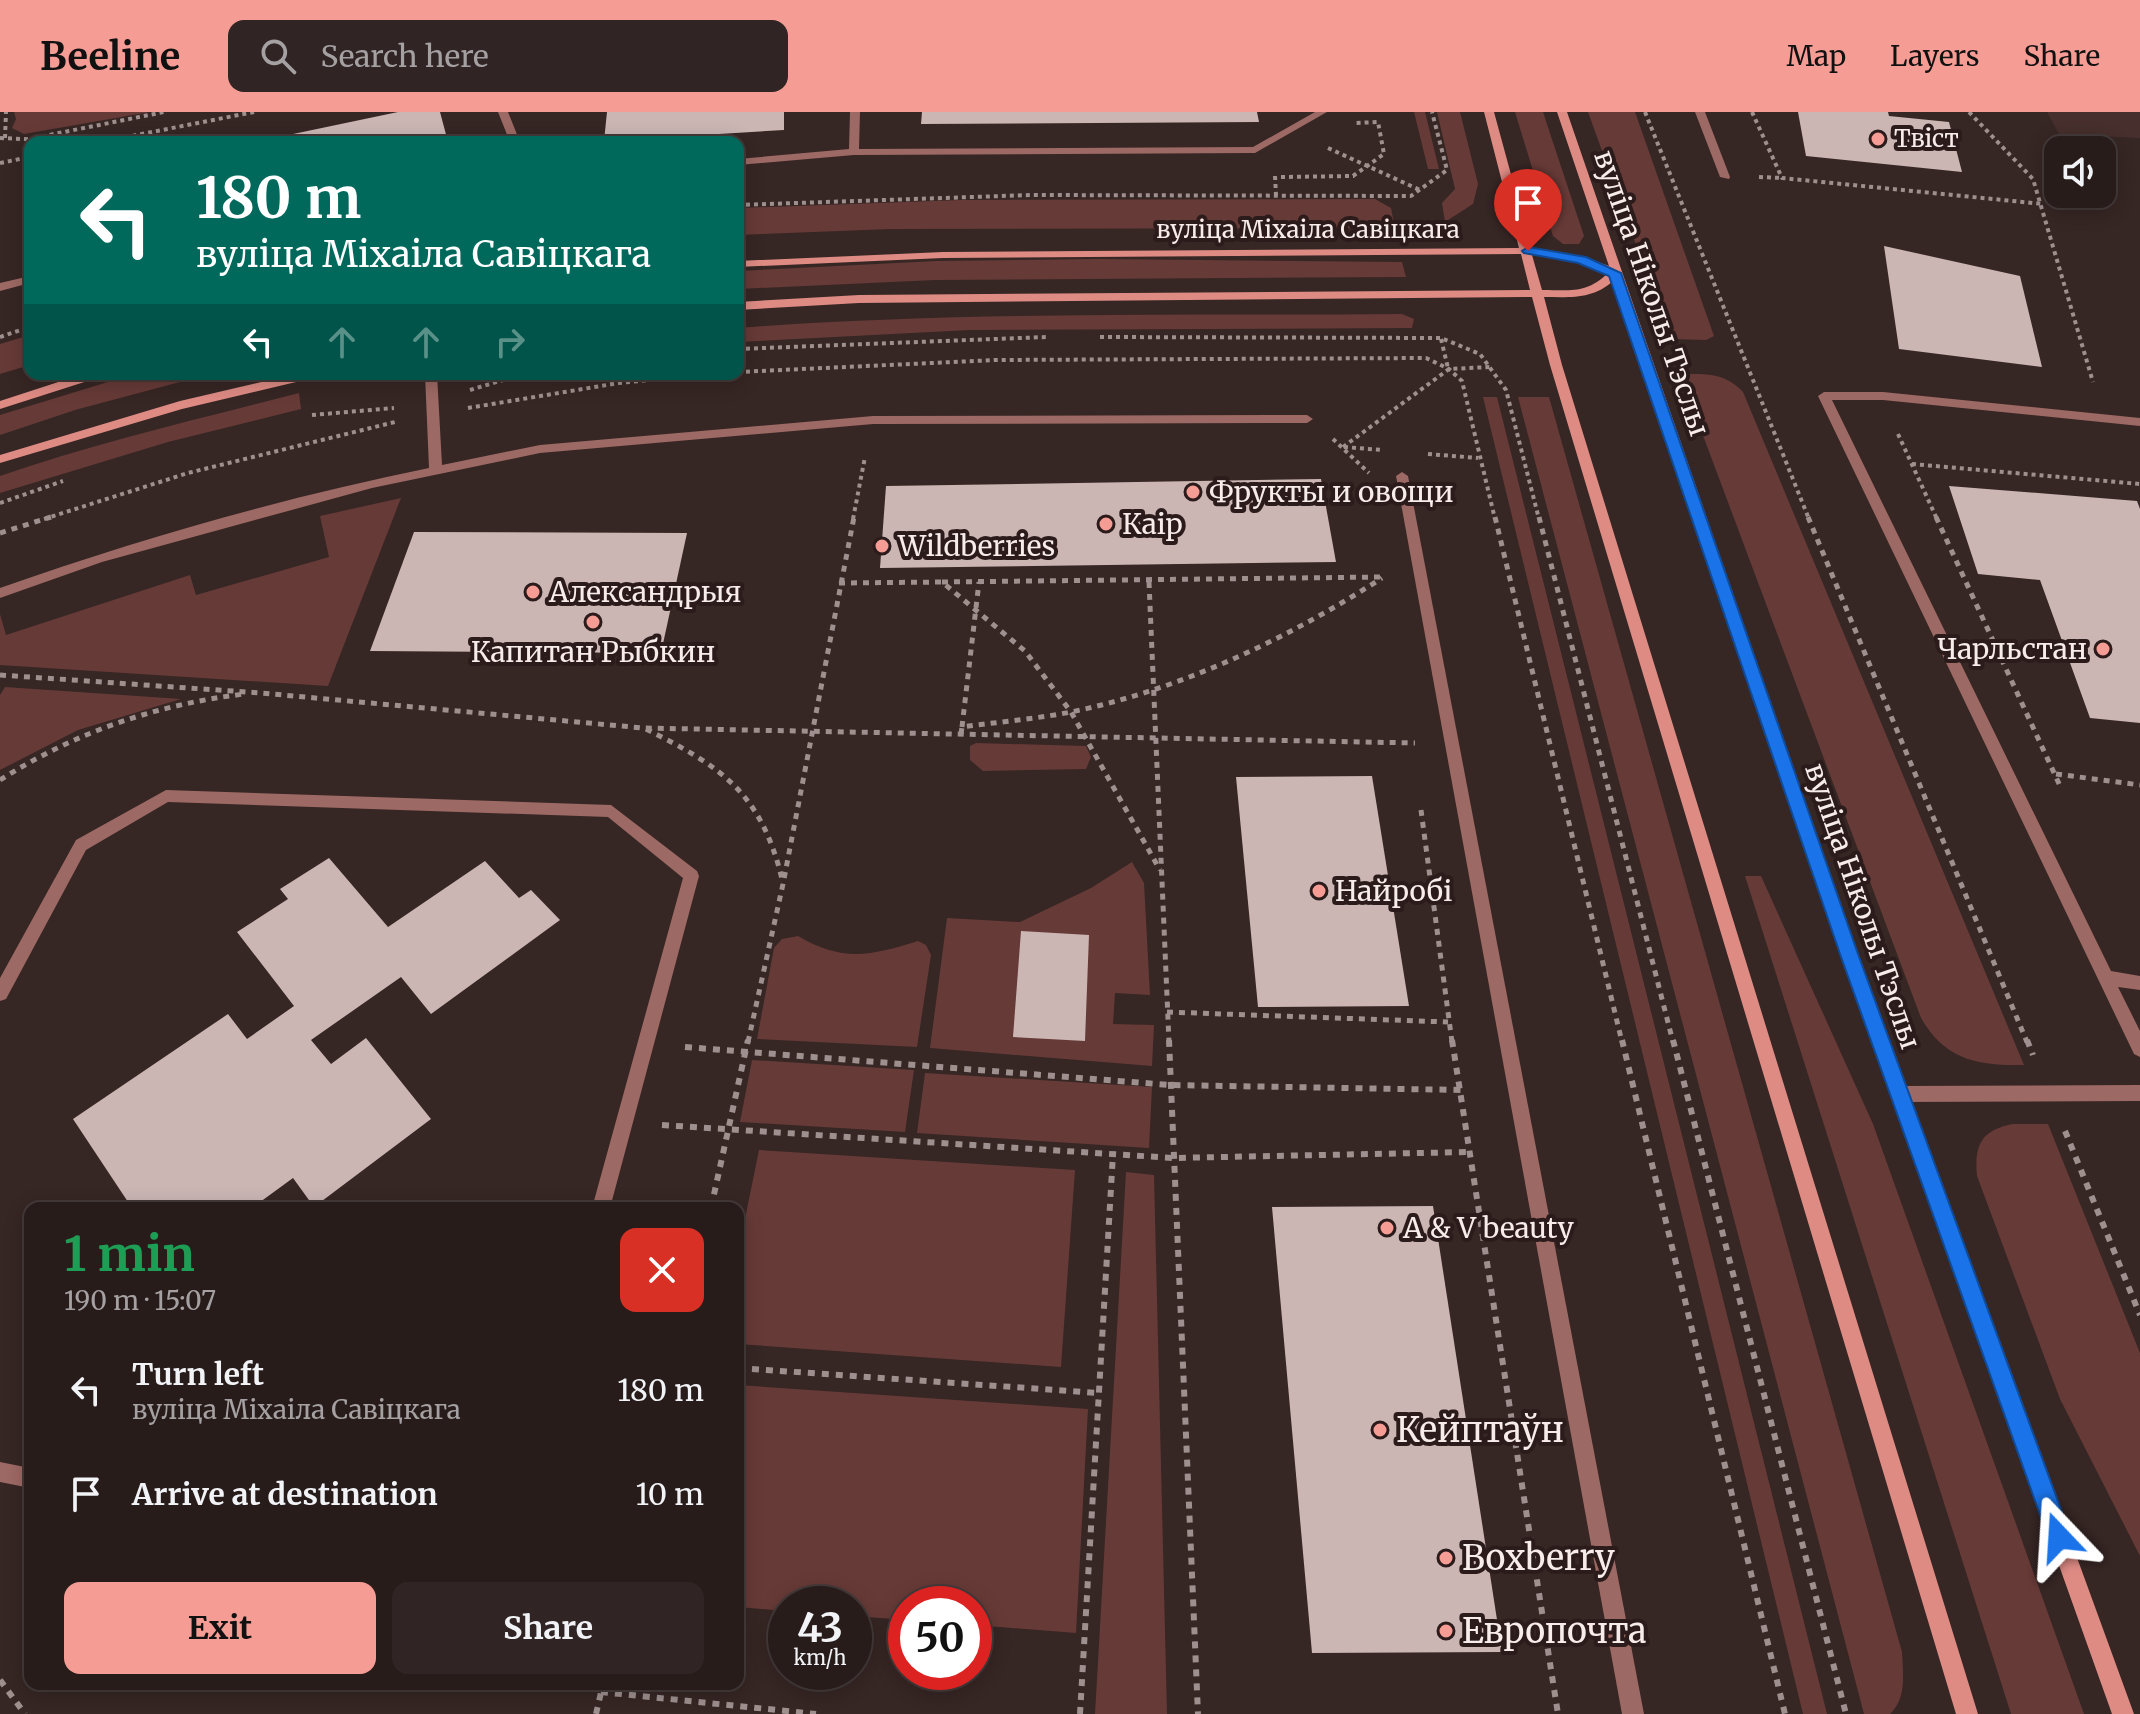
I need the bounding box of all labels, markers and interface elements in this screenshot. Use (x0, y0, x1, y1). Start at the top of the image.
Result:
search box (228, 20, 788, 92)
text: Beeline (40, 33, 180, 80)
icon: search (256, 34, 300, 78)
text: Search here (320, 37, 489, 75)
text: Map (1786, 38, 1846, 74)
text: Layers (1890, 38, 1979, 74)
text: Share (2023, 38, 2100, 74)
place label: Твіст (1894, 123, 1959, 154)
marker: Твіст (1869, 130, 1887, 148)
map controls (2044, 136, 2116, 208)
button: sound (2044, 136, 2116, 208)
street label: вуліца Ніколы Тэслы (1586, 145, 1718, 441)
text: 180 m (196, 163, 361, 233)
icon: left (64, 168, 168, 272)
pin (1494, 169, 1562, 251)
icon: arrive (1506, 181, 1550, 225)
street label: вуліца Міхаіла Савіцкага (1156, 214, 1460, 245)
text: вуліца Міхаіла Савіцкага (196, 232, 651, 277)
icon: left (236, 320, 280, 364)
icon: ahead (320, 320, 364, 364)
icon: ahead (404, 320, 448, 364)
icon: right (488, 320, 532, 364)
place label: Фрукты и овощи (1209, 474, 1454, 510)
marker: Фрукты и овощи (1184, 483, 1202, 501)
place label: Каір (1122, 506, 1183, 542)
marker: Каір (1097, 515, 1115, 533)
place label: Wildberries (897, 528, 1055, 564)
marker: Wildberries (873, 537, 891, 555)
place label: Александрыя (548, 574, 741, 610)
marker: Александрыя (524, 583, 542, 601)
marker: Капитан Рыбкин (584, 613, 602, 631)
place label: Чарльстан (1938, 631, 2087, 667)
place label: Капитан Рыбкин (471, 634, 715, 670)
marker: Чарльстан (2094, 640, 2112, 658)
street label: вуліца Ніколы Тэслы (1797, 758, 1929, 1054)
place label: Найробі (1335, 873, 1452, 909)
marker: Найробі (1310, 882, 1328, 900)
place label: A & V beauty (1402, 1210, 1575, 1246)
marker: A & V beauty (1378, 1219, 1396, 1237)
text: 1 min (64, 1224, 195, 1284)
button: close (620, 1228, 704, 1312)
text: 190 m · 15:07 (64, 1284, 216, 1317)
text: Turn left (132, 1355, 264, 1393)
icon: left (64, 1368, 108, 1412)
text: 180 m (617, 1371, 704, 1409)
text: вуліца Міхаіла Савіцкага (132, 1393, 461, 1426)
place label: Кейптаўн (1396, 1409, 1564, 1451)
marker: Кейптаўн (1371, 1421, 1389, 1439)
icon: arrive (64, 1472, 108, 1516)
text: Arrive at destination (132, 1475, 438, 1513)
text: 10 m (636, 1475, 704, 1513)
position arrow (2017, 1495, 2101, 1579)
place label: Boxberry (1462, 1537, 1615, 1579)
marker: Boxberry (1437, 1549, 1455, 1567)
button: Exit (64, 1582, 376, 1674)
button: Share (392, 1582, 704, 1674)
speed limit sign: 50 (888, 1586, 992, 1690)
text: 43 (797, 1603, 843, 1653)
place label: Европочта (1462, 1610, 1646, 1652)
marker: Европочта (1437, 1622, 1455, 1640)
text: km/h (794, 1645, 846, 1670)

